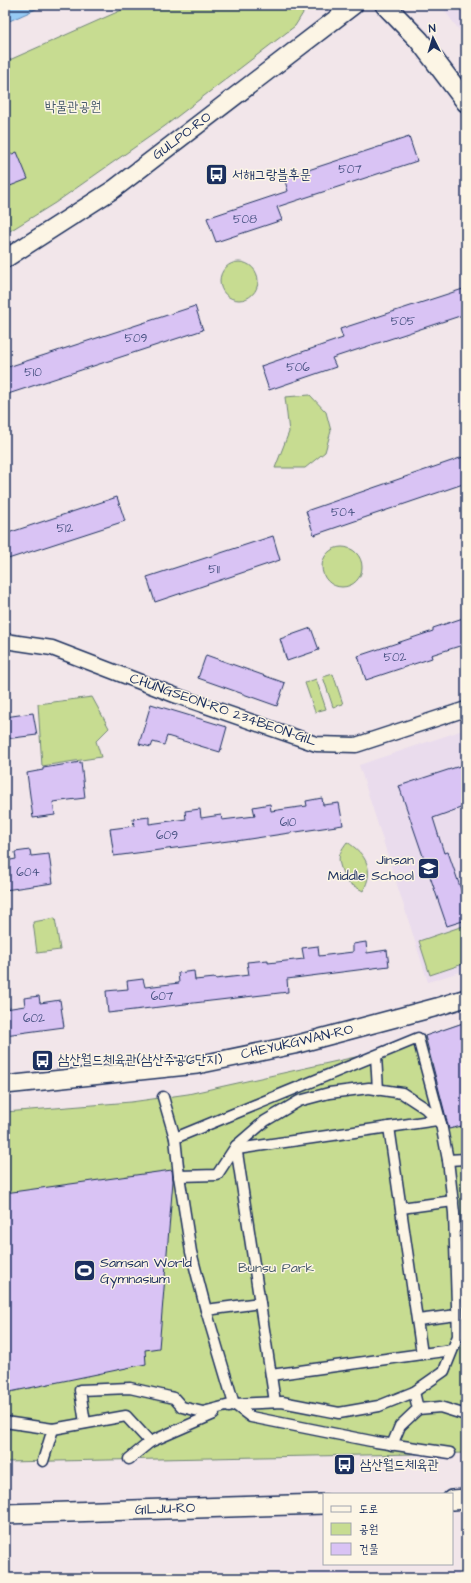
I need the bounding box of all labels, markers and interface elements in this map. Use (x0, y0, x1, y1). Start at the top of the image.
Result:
north arrow (413, 18, 453, 58)
text: N (428, 21, 436, 36)
park label: 박물관공원 (45, 97, 101, 117)
street label: GULPO-RO (148, 107, 216, 165)
house number: 507 (338, 161, 362, 178)
bus stop icon: 서해그랑블후문 (204, 162, 230, 188)
place label: 서해그랑블후문 (232, 165, 311, 185)
house number: 508 (233, 211, 257, 228)
house number: 505 (391, 313, 416, 330)
house number: 509 (125, 330, 148, 347)
house number: 506 (286, 359, 310, 376)
house number: 510 (24, 364, 42, 381)
house number: 504 (331, 504, 355, 521)
house number: 512 (57, 520, 74, 537)
house number: 511 (208, 561, 220, 578)
house number: 502 (384, 649, 407, 666)
street label: CHUNGSEON-RO 234BEON-GIL (127, 669, 319, 752)
house number: 610 (280, 814, 297, 831)
house number: 609 (156, 827, 178, 844)
place label: Jinsan Middle School (328, 850, 414, 886)
school or university icon: Jinsan Middle School (416, 855, 442, 881)
house number: 604 (16, 864, 40, 881)
house number: 607 (151, 988, 174, 1005)
house number: 602 (23, 1010, 45, 1027)
street label: CHEYUKGWAN-RO (239, 1019, 355, 1065)
bus stop icon: 삼산월드체육관(삼산주공6단지) (29, 1047, 55, 1073)
place label: 삼산월드체육관(삼산주공6단지) (58, 1050, 222, 1070)
place label: Samsan World Gymnasium (100, 1253, 192, 1289)
sports icon: Samsan World Gymnasium (72, 1258, 98, 1284)
park label: Bunsu Park (238, 1258, 314, 1278)
bus stop icon: 삼산월드체육관 (332, 1452, 358, 1478)
place label: 삼산월드체육관 (360, 1455, 439, 1475)
legend (323, 1493, 453, 1565)
street label: GILJU-RO (134, 1498, 196, 1520)
text: 도로 (359, 1501, 378, 1518)
text: 공원 (359, 1521, 378, 1538)
text: 건물 (359, 1541, 379, 1558)

